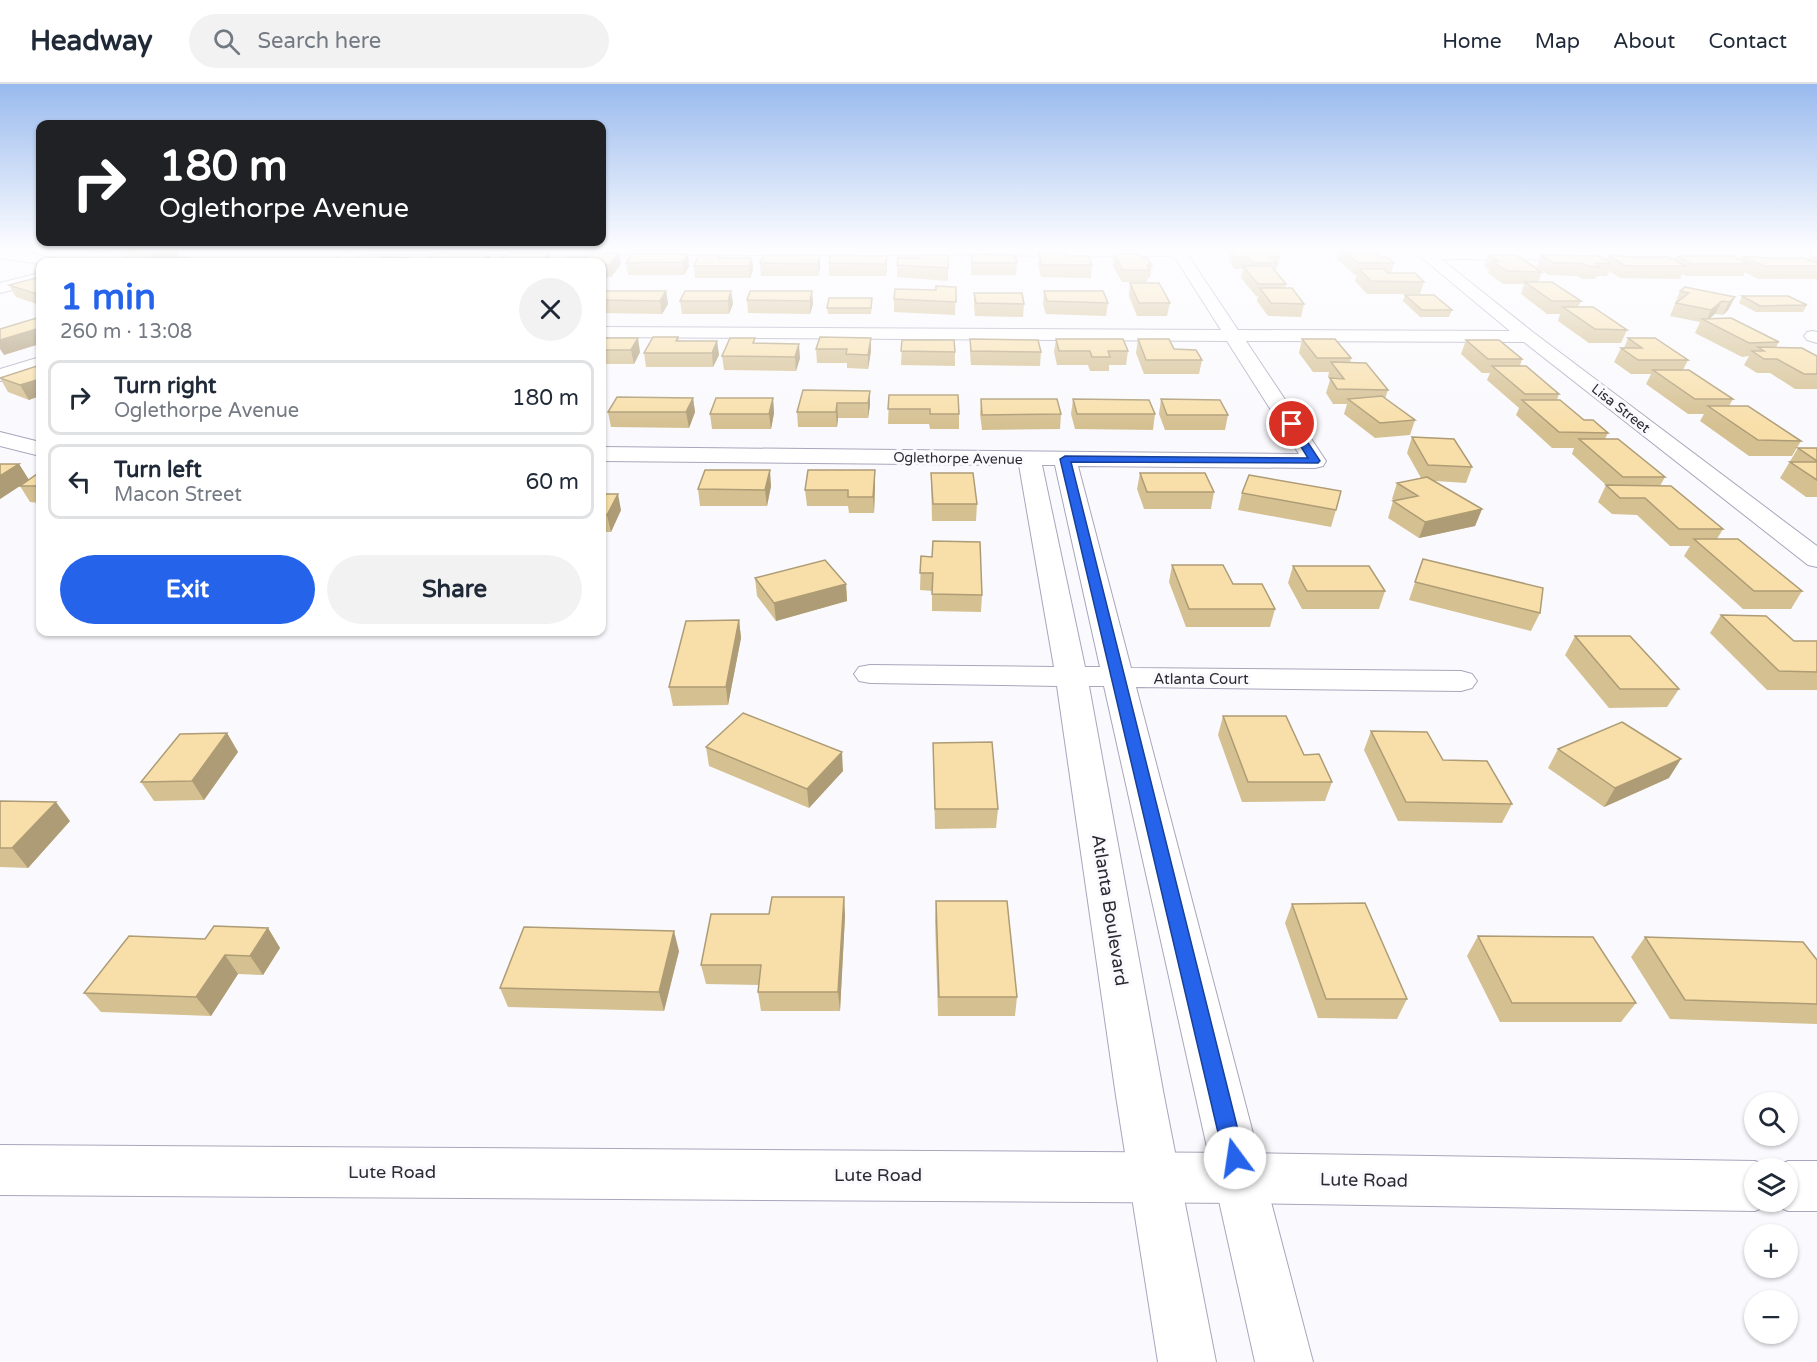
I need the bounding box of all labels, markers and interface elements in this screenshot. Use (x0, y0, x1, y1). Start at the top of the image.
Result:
search box (189, 14, 609, 68)
text: Headway (30, 24, 153, 58)
icon: search (210, 25, 243, 58)
text: Search here (258, 28, 381, 54)
text: Home (1442, 29, 1502, 54)
text: Map (1535, 29, 1580, 54)
text: About (1613, 29, 1675, 54)
text: Contact (1708, 29, 1787, 54)
text: 180 m (159, 141, 288, 192)
icon: right (60, 144, 138, 222)
text: Oglethorpe Avenue (159, 192, 409, 225)
text: 1 min (60, 276, 156, 319)
button: close (519, 278, 582, 341)
text: 260 m · 13:08 (60, 320, 192, 344)
text: Turn right (114, 373, 216, 399)
street label: Lisa Street (1588, 380, 1654, 437)
icon: right (63, 381, 96, 414)
text: 180 m (512, 385, 579, 411)
pin (1266, 398, 1317, 449)
text: Oglethorpe Avenue (114, 399, 299, 423)
icon: arrive (1275, 407, 1308, 440)
street label: Oglethorpe Avenue (893, 449, 1023, 468)
text: Turn left (114, 457, 202, 483)
icon: left (63, 465, 96, 498)
text: 60 m (525, 469, 579, 495)
text: Macon Street (114, 483, 242, 507)
button: Exit (60, 555, 315, 624)
button: Share (327, 555, 582, 624)
street label: Atlanta Court (1153, 670, 1249, 688)
street label: Atlanta Boulevard (1087, 833, 1133, 987)
map controls (1744, 1092, 1798, 1344)
button: search (1744, 1092, 1798, 1146)
position arrow (1203, 1126, 1267, 1190)
button: layers (1744, 1158, 1798, 1212)
street label: Lute Road (348, 1161, 436, 1183)
street label: Lute Road (834, 1164, 922, 1186)
street label: Lute Road (1320, 1168, 1408, 1192)
button: + (1744, 1224, 1798, 1278)
button: − (1744, 1290, 1798, 1344)

